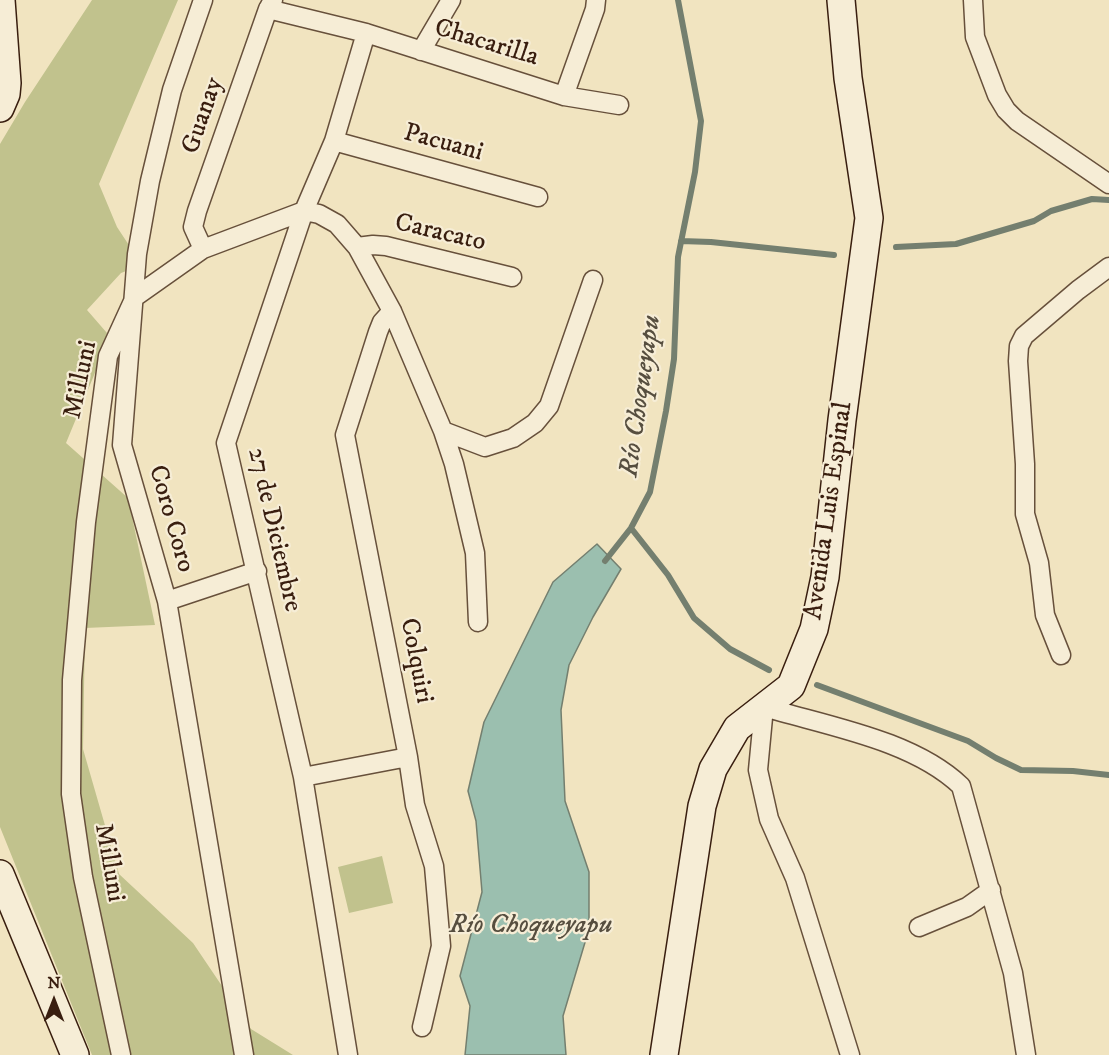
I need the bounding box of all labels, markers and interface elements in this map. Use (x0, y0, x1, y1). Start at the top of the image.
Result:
street label: Chacarilla (430, 13, 542, 75)
street label: Guanay (176, 74, 232, 158)
street label: Pacuani (400, 118, 486, 170)
street label: Caracato (392, 208, 488, 260)
water label: Río Choqueyapu (615, 313, 669, 479)
street label: Milluni (59, 338, 105, 422)
street label: Avenida Luis Espinal (799, 400, 861, 622)
street label: 27 de Diciembre (239, 445, 307, 615)
street label: Coro Coro (140, 462, 200, 576)
street label: Colquiri (391, 616, 439, 706)
street label: Milluni (86, 821, 130, 905)
water label: Río Choqueyapu (449, 910, 613, 942)
north arrow (24, 971, 84, 1031)
text: N (47, 973, 61, 993)

